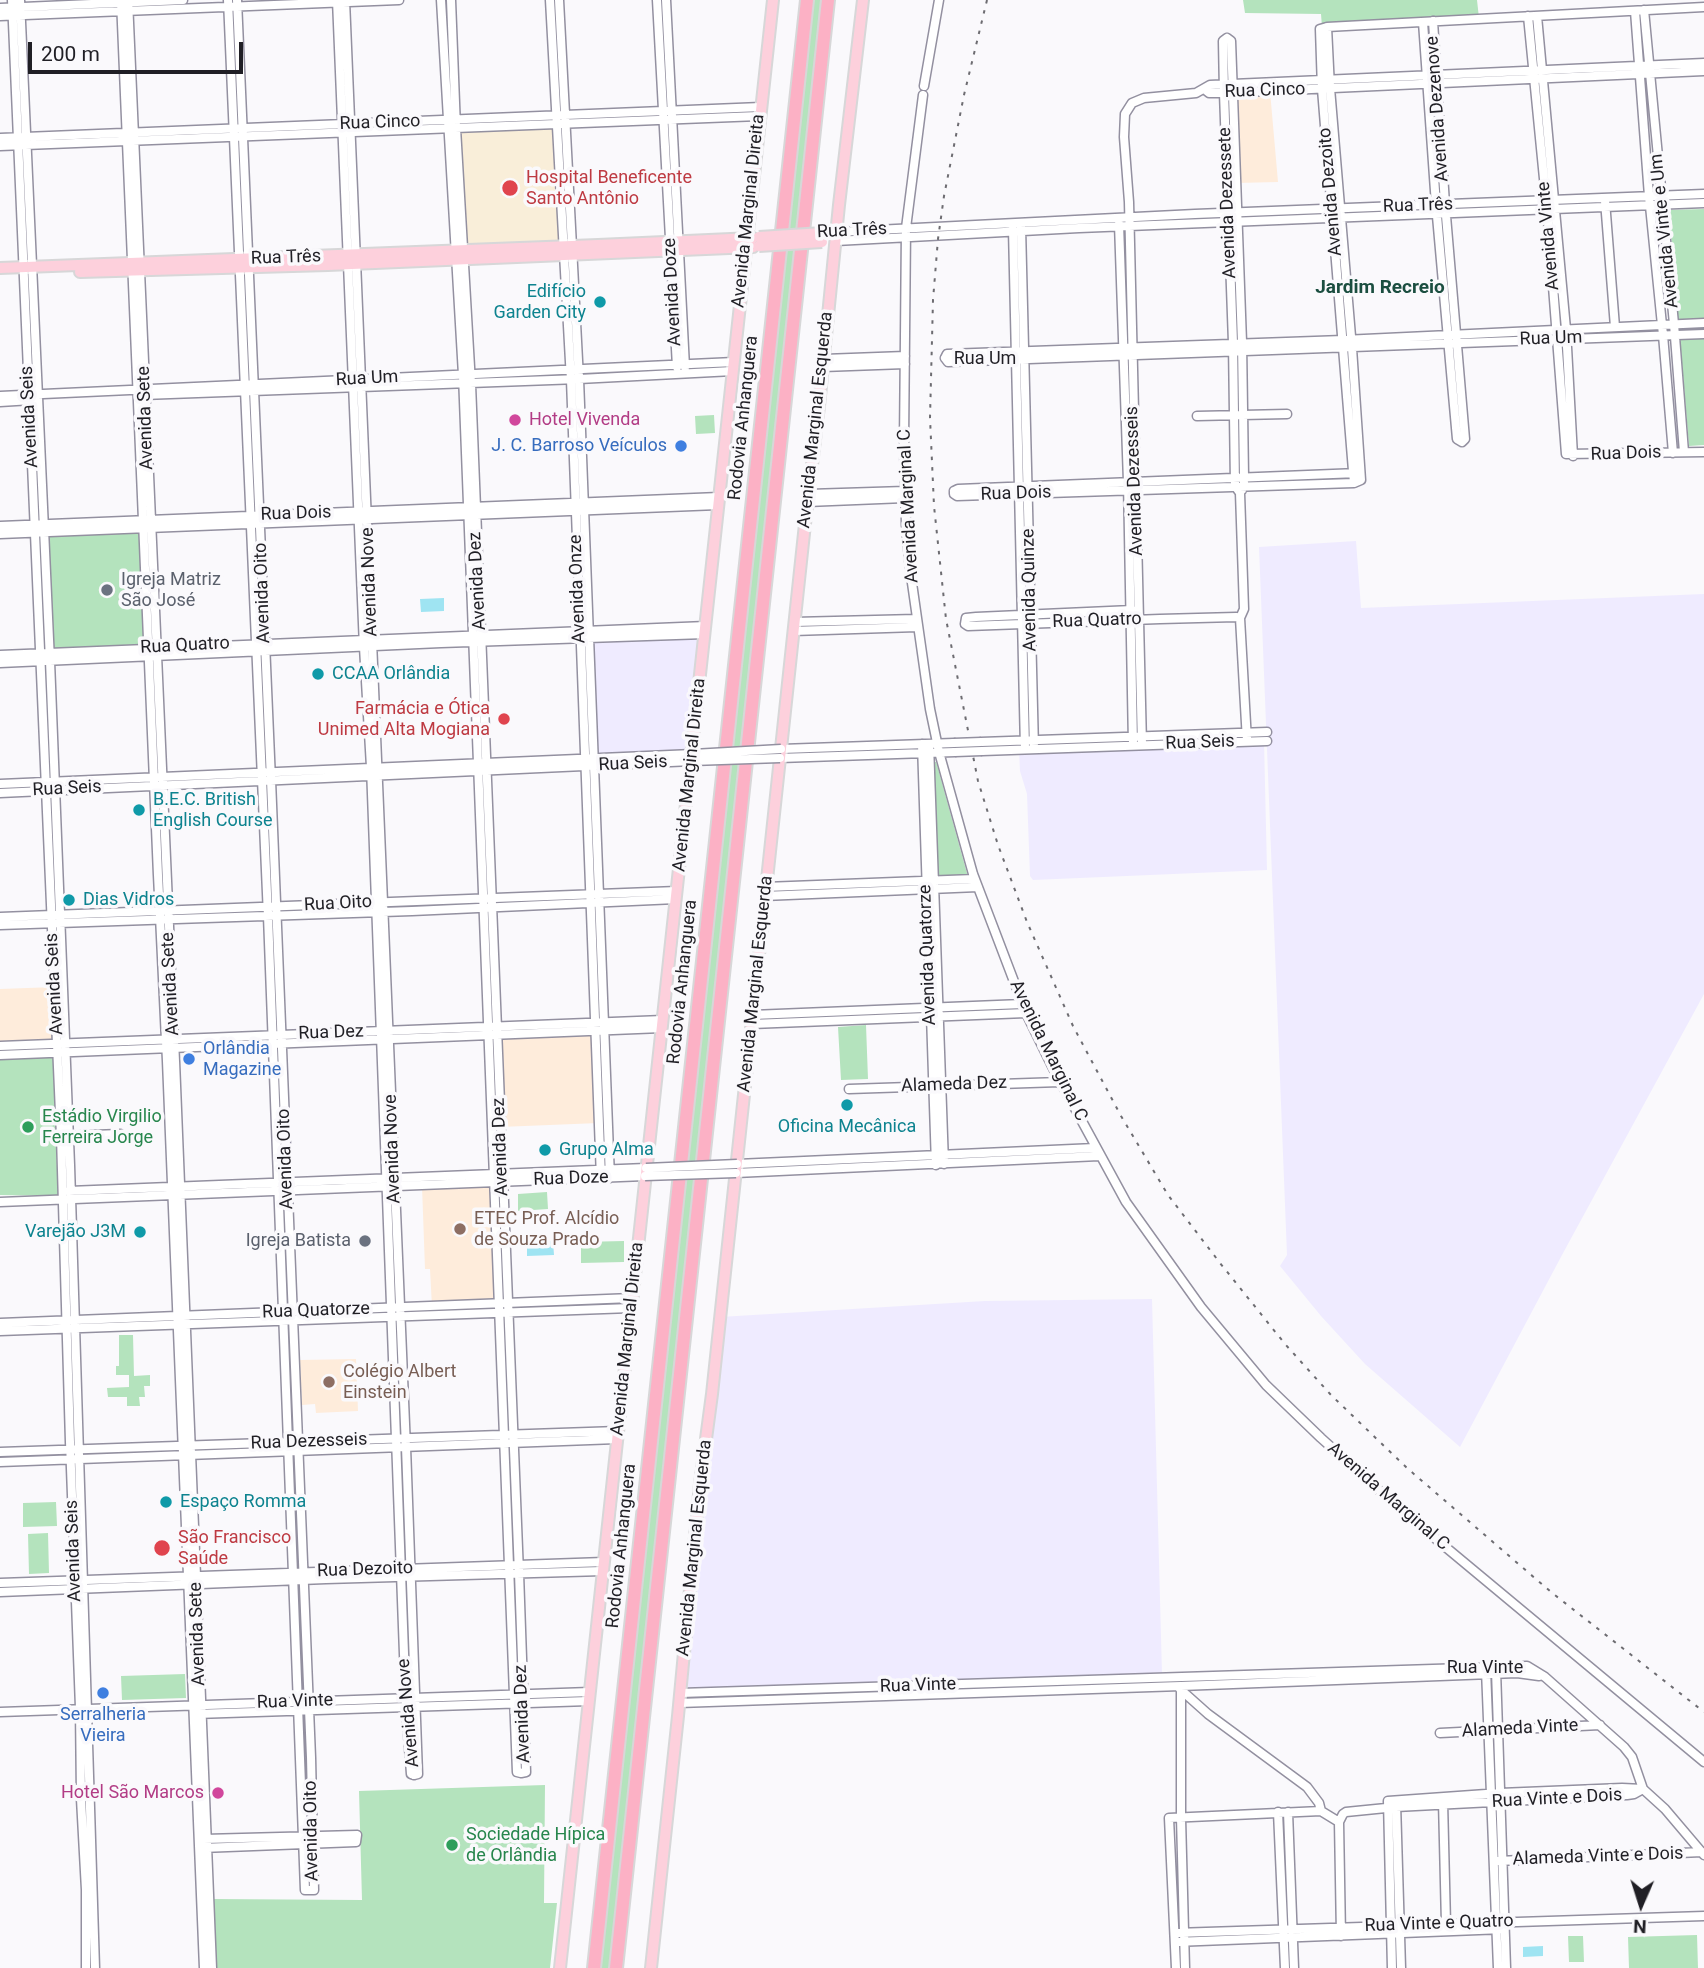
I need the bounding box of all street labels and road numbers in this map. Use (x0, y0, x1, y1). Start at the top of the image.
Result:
street label: Avenida Dezenove (1422, 35, 1454, 183)
street label: Rua Cinco (1224, 79, 1306, 103)
street label: Rua Cinco (339, 111, 421, 135)
street label: Avenida Marginal Direita (728, 113, 770, 309)
street label: Avenida Dezessete (1215, 127, 1241, 279)
street label: Avenida Dezoito (1315, 127, 1347, 257)
street label: Avenida Vinte e Um (1646, 153, 1684, 309)
street label: Avenida Vinte (1533, 181, 1565, 291)
street label: Rua Três (1383, 194, 1453, 218)
street label: Rua Três (816, 218, 888, 244)
street label: Avenida Doze (659, 237, 687, 347)
street label: Rua Três (251, 246, 321, 270)
street label: Avenida Marginal Esquerda (794, 311, 838, 529)
street label: Rua Um (1519, 327, 1583, 351)
street label: Rodovia Anhanguera (725, 335, 763, 501)
street label: Rua Um (954, 348, 1016, 370)
street label: Avenida Seis (17, 365, 43, 469)
street label: Avenida Sete (133, 366, 159, 470)
street label: Rua Um (335, 367, 399, 391)
street label: Avenida Dezesseis (1122, 406, 1148, 556)
street label: Avenida Marginal C (894, 428, 924, 584)
street label: Rua Dois (1590, 442, 1662, 466)
street label: Rua Dois (980, 482, 1052, 506)
street label: Rua Dois (260, 502, 332, 526)
street label: Avenida Nove (357, 527, 383, 637)
street label: Avenida Quinze (1018, 528, 1042, 652)
street label: Avenida Dez (465, 531, 491, 631)
street label: Avenida Onze (565, 534, 591, 644)
street label: Avenida Oito (250, 542, 276, 644)
street label: Rua Quatro (1052, 609, 1142, 633)
street label: Rua Quatro (140, 633, 230, 659)
street label: Avenida Marginal Direita (669, 677, 711, 873)
street label: Rua Seis (1165, 731, 1235, 755)
street label: Rua Seis (598, 751, 668, 777)
street label: Rua Seis (32, 776, 102, 802)
street label: Avenida Marginal Esquerda (734, 875, 778, 1093)
street label: Avenida Quatorze (915, 884, 941, 1026)
street label: Rua Oito (303, 891, 373, 917)
street label: Rodovia Anhanguera (664, 899, 702, 1065)
street label: Avenida Seis (42, 932, 68, 1036)
street label: Avenida Sete (157, 932, 185, 1036)
street label: Avenida Marginal C (1004, 977, 1092, 1125)
street label: Rua Dez (298, 1021, 364, 1045)
street label: Alameda Dez (901, 1072, 1007, 1098)
street label: Avenida Nove (380, 1094, 406, 1204)
street label: Avenida Dez (488, 1097, 514, 1197)
street label: Avenida Oito (273, 1108, 299, 1210)
street label: Rua Doze (533, 1167, 609, 1191)
street label: Avenida Marginal Direita (607, 1241, 649, 1437)
street label: Rua Quatorze (262, 1298, 370, 1324)
street label: Rua Dezesseis (250, 1429, 368, 1455)
street label: Avenida Marginal C (1323, 1438, 1453, 1556)
street label: Avenida Marginal Esquerda (673, 1439, 717, 1657)
street label: Rodovia Anhanguera (603, 1463, 641, 1629)
street label: Avenida Seis (61, 1500, 87, 1602)
street label: Rua Dezoito (317, 1558, 413, 1582)
street label: Avenida Sete (185, 1582, 211, 1686)
street label: Rua Vinte (1447, 1657, 1523, 1679)
street label: Avenida Nove (393, 1658, 425, 1768)
street label: Avenida Dez (510, 1664, 536, 1764)
street label: Rua Vinte (879, 1674, 957, 1698)
street label: Rua Vinte (256, 1690, 334, 1714)
street label: Alameda Vinte (1461, 1715, 1579, 1743)
street label: Avenida Oito (300, 1780, 324, 1882)
street label: Rua Vinte e Dois (1491, 1785, 1623, 1813)
street label: Alameda Vinte e Dois (1512, 1843, 1684, 1871)
street label: Rua Vinte e Quatro (1364, 1911, 1514, 1937)

